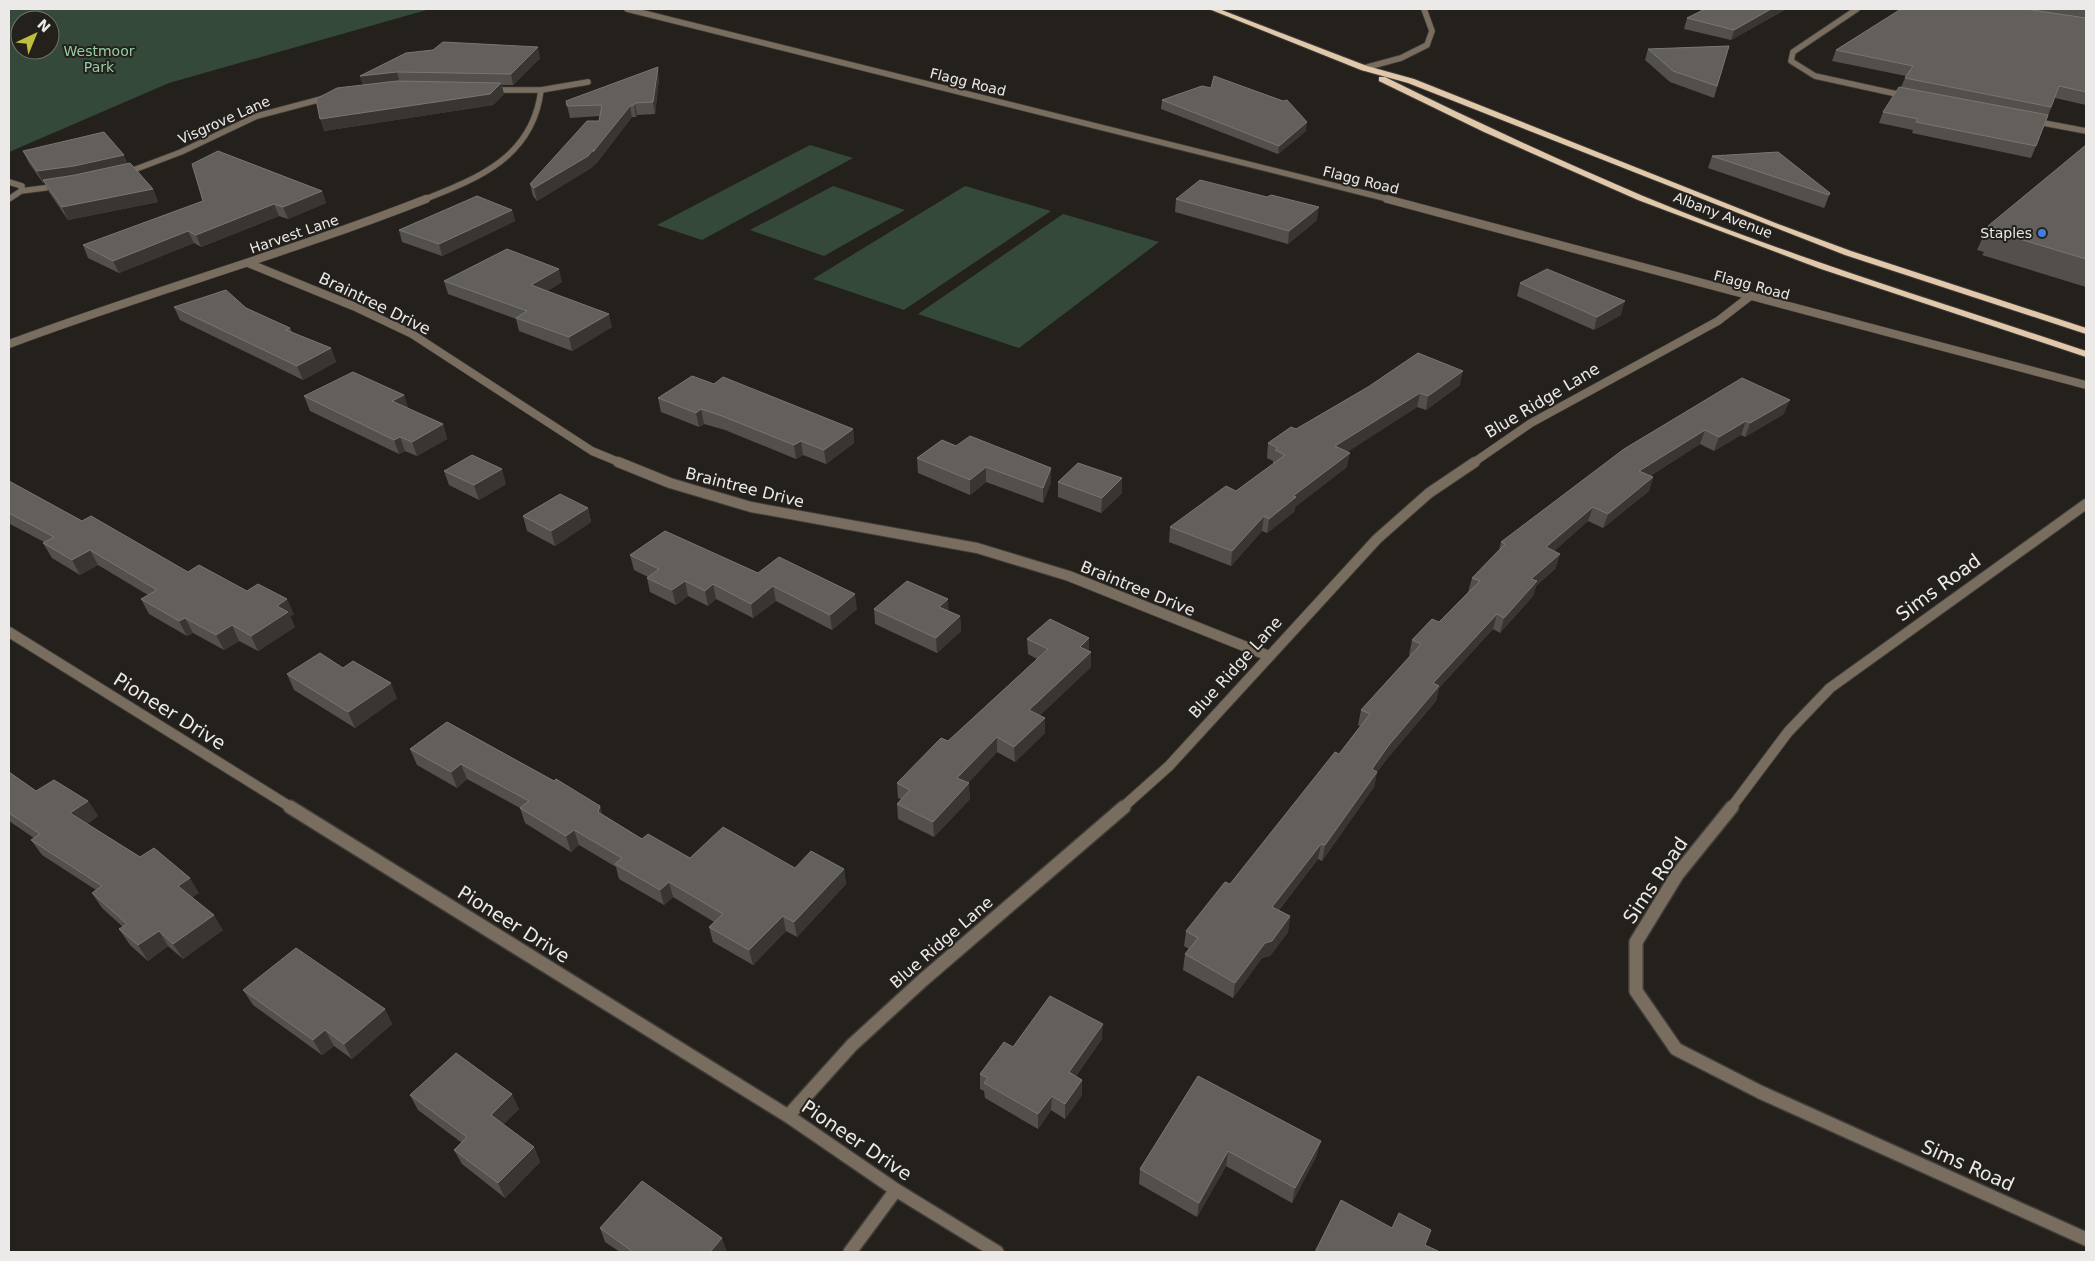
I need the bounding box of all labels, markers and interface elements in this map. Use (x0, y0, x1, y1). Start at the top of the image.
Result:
north arrow (10, 10, 60, 60)
text: N (34, 16, 54, 35)
park label: Westmoor Park (64, 43, 135, 75)
street label: Flagg Road (928, 65, 1008, 99)
street label: Visgrove Lane (176, 93, 272, 147)
street label: Flagg Road (1321, 163, 1401, 197)
street label: Albany Avenue (1671, 189, 1775, 241)
street label: Harvest Lane (247, 211, 341, 257)
place label: Staples (1980, 225, 2032, 241)
marker: Staples (2036, 227, 2048, 239)
street label: Flagg Road (1712, 267, 1792, 303)
street label: Braintree Drive (316, 268, 434, 339)
street label: Blue Ridge Lane (1482, 359, 1603, 442)
street label: Braintree Drive (683, 464, 806, 511)
street label: Sims Road (1891, 549, 1985, 625)
street label: Braintree Drive (1078, 557, 1198, 620)
street label: Blue Ridge Lane (1185, 613, 1286, 722)
street label: Pioneer Drive (110, 668, 230, 754)
street label: Sims Road (1618, 833, 1692, 927)
street label: Pioneer Drive (454, 881, 574, 967)
street label: Blue Ridge Lane (886, 893, 997, 992)
street label: Pioneer Drive (798, 1095, 916, 1185)
street label: Sims Road (1918, 1135, 2018, 1195)

